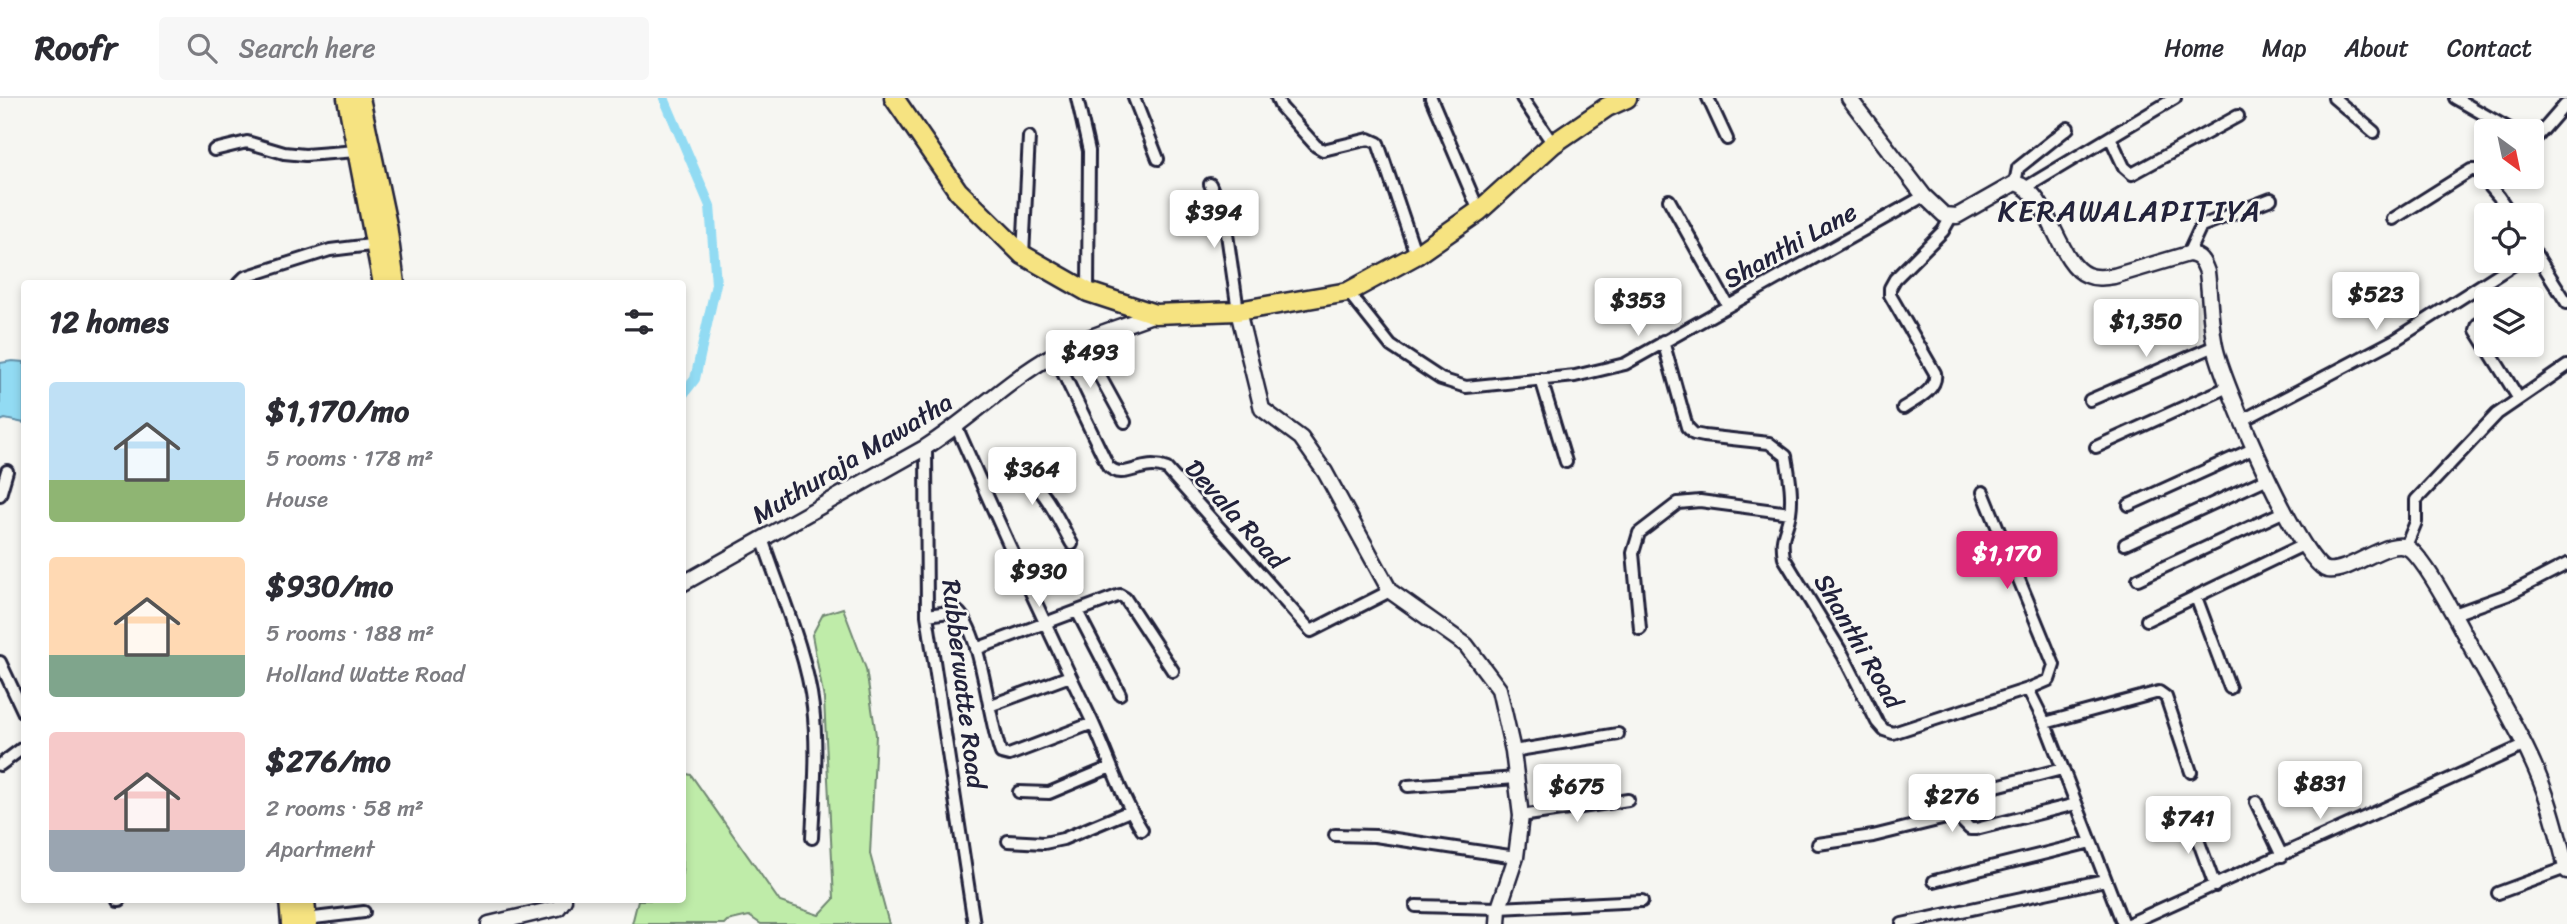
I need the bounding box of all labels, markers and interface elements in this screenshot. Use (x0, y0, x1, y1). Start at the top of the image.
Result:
search box (159, 17, 649, 80)
text: Roofr (35, 19, 117, 77)
text: Search here (239, 25, 376, 71)
text: Home (2164, 27, 2224, 69)
text: Map (2262, 27, 2306, 69)
text: About (2344, 27, 2409, 69)
text: Contact (2447, 27, 2532, 69)
icon: search (183, 29, 221, 67)
north arrow (2474, 119, 2544, 189)
map controls (2474, 119, 2544, 357)
district label: KERAWALAPITIYA (1998, 184, 2262, 238)
street label: Shanthi Lane (1714, 189, 1866, 301)
pin: $394 (1173, 190, 1255, 250)
text: $394 (1186, 192, 1242, 233)
button: locate (2474, 203, 2544, 273)
pin: $523 (2335, 272, 2417, 332)
text: $523 (2348, 274, 2404, 315)
pin: $353 (1597, 278, 1679, 338)
text: $353 (1611, 280, 1665, 321)
button: layers (2474, 287, 2544, 357)
text: 12 homes (49, 295, 169, 349)
pin: $1,350 (2089, 300, 2203, 359)
text: $1,350 (2110, 301, 2182, 342)
icon: filters (620, 303, 658, 341)
pin: $493 (1049, 330, 1131, 390)
text: $493 (1062, 332, 1118, 373)
street label: Muthuraja Mawatha (742, 379, 962, 537)
text: $1,170/mo (266, 384, 409, 438)
icon: home (105, 410, 189, 494)
text: 5 rooms · 178 m² (266, 438, 434, 479)
pin: $364 (991, 448, 1073, 507)
street label: Devala Road (1173, 448, 1300, 582)
text: $364 (1004, 449, 1060, 490)
text: House (266, 479, 328, 520)
pin: $1,170 (1950, 532, 2064, 591)
text: $1,170 (1972, 533, 2042, 574)
pin: $930 (998, 550, 1080, 609)
text: $930 (1011, 551, 1067, 592)
text: $930/mo (266, 559, 393, 613)
street label: Shanthi Road (1801, 564, 1918, 720)
street label: Rubberwatte Road (928, 577, 1000, 793)
icon: home (105, 585, 189, 669)
text: 5 rooms · 188 m² (266, 613, 434, 654)
text: Holland Watte Road (266, 654, 465, 695)
text: $276/mo (266, 734, 391, 788)
icon: home (105, 760, 189, 844)
pin: $831 (2279, 762, 2361, 821)
text: $831 (2294, 763, 2346, 804)
pin: $675 (1536, 764, 1618, 824)
text: $675 (1549, 766, 1605, 807)
pin: $276 (1911, 774, 1993, 834)
text: $276 (1925, 776, 1979, 817)
text: 2 rooms · 58 m² (266, 788, 424, 829)
pin: $741 (2147, 796, 2229, 856)
text: $741 (2162, 798, 2214, 839)
text: Apartment (266, 829, 375, 870)

